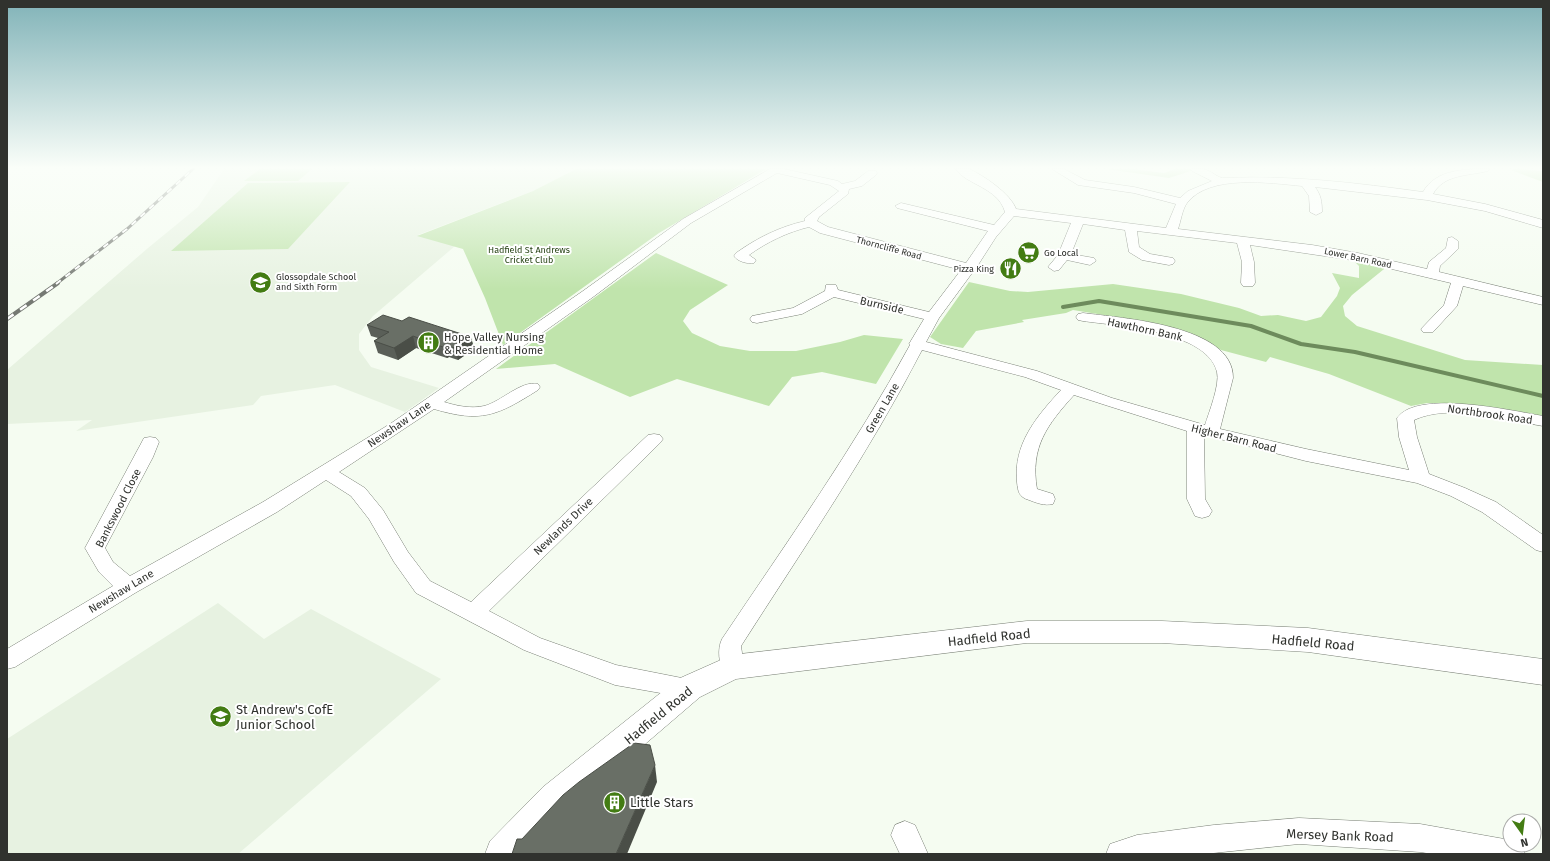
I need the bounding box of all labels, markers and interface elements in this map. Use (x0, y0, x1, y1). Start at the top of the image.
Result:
street label: Thorncliffe Road (855, 234, 923, 262)
supermarket icon: Go Local (1016, 240, 1042, 266)
park label: Hadfield St Andrews Cricket Club (488, 245, 570, 265)
street label: Lower Barn Road (1323, 246, 1393, 270)
place label: Go Local (1044, 248, 1079, 258)
restaurant icon: Pizza King (997, 256, 1023, 282)
place label: Pizza King (953, 264, 994, 274)
school or university icon: Glossopdale School and Sixth Form (248, 269, 274, 295)
place label: Glossopdale School and Sixth Form (276, 272, 357, 292)
street label: Burnside (859, 294, 905, 317)
street label: Hawthorn Bank (1106, 315, 1184, 344)
building icon: Hope Valley Nursing & Residential Home (416, 330, 442, 356)
place label: Hope Valley Nursing & Residential Home (444, 331, 544, 357)
street label: Green Lane (863, 381, 902, 436)
street label: Newshaw Lane (365, 398, 433, 450)
street label: Northbrook Road (1447, 402, 1533, 427)
street label: Higher Barn Road (1190, 422, 1278, 455)
street label: Bankswood Close (93, 467, 144, 550)
street label: Newlands Drive (531, 495, 596, 558)
street label: Newshaw Lane (86, 567, 156, 616)
street label: Hadfield Road (947, 626, 1031, 649)
street label: Hadfield Road (1271, 631, 1355, 654)
street label: Hadfield Road (621, 683, 695, 747)
place label: St Andrew's CofE Junior School (236, 702, 333, 732)
school or university icon: St Andrew's CofE Junior School (207, 703, 233, 729)
building icon: Little Stars (601, 789, 627, 815)
place label: Little Stars (630, 795, 693, 810)
north arrow (1502, 813, 1542, 853)
street label: Mersey Bank Road (1286, 826, 1394, 845)
text: N (1519, 835, 1529, 849)

